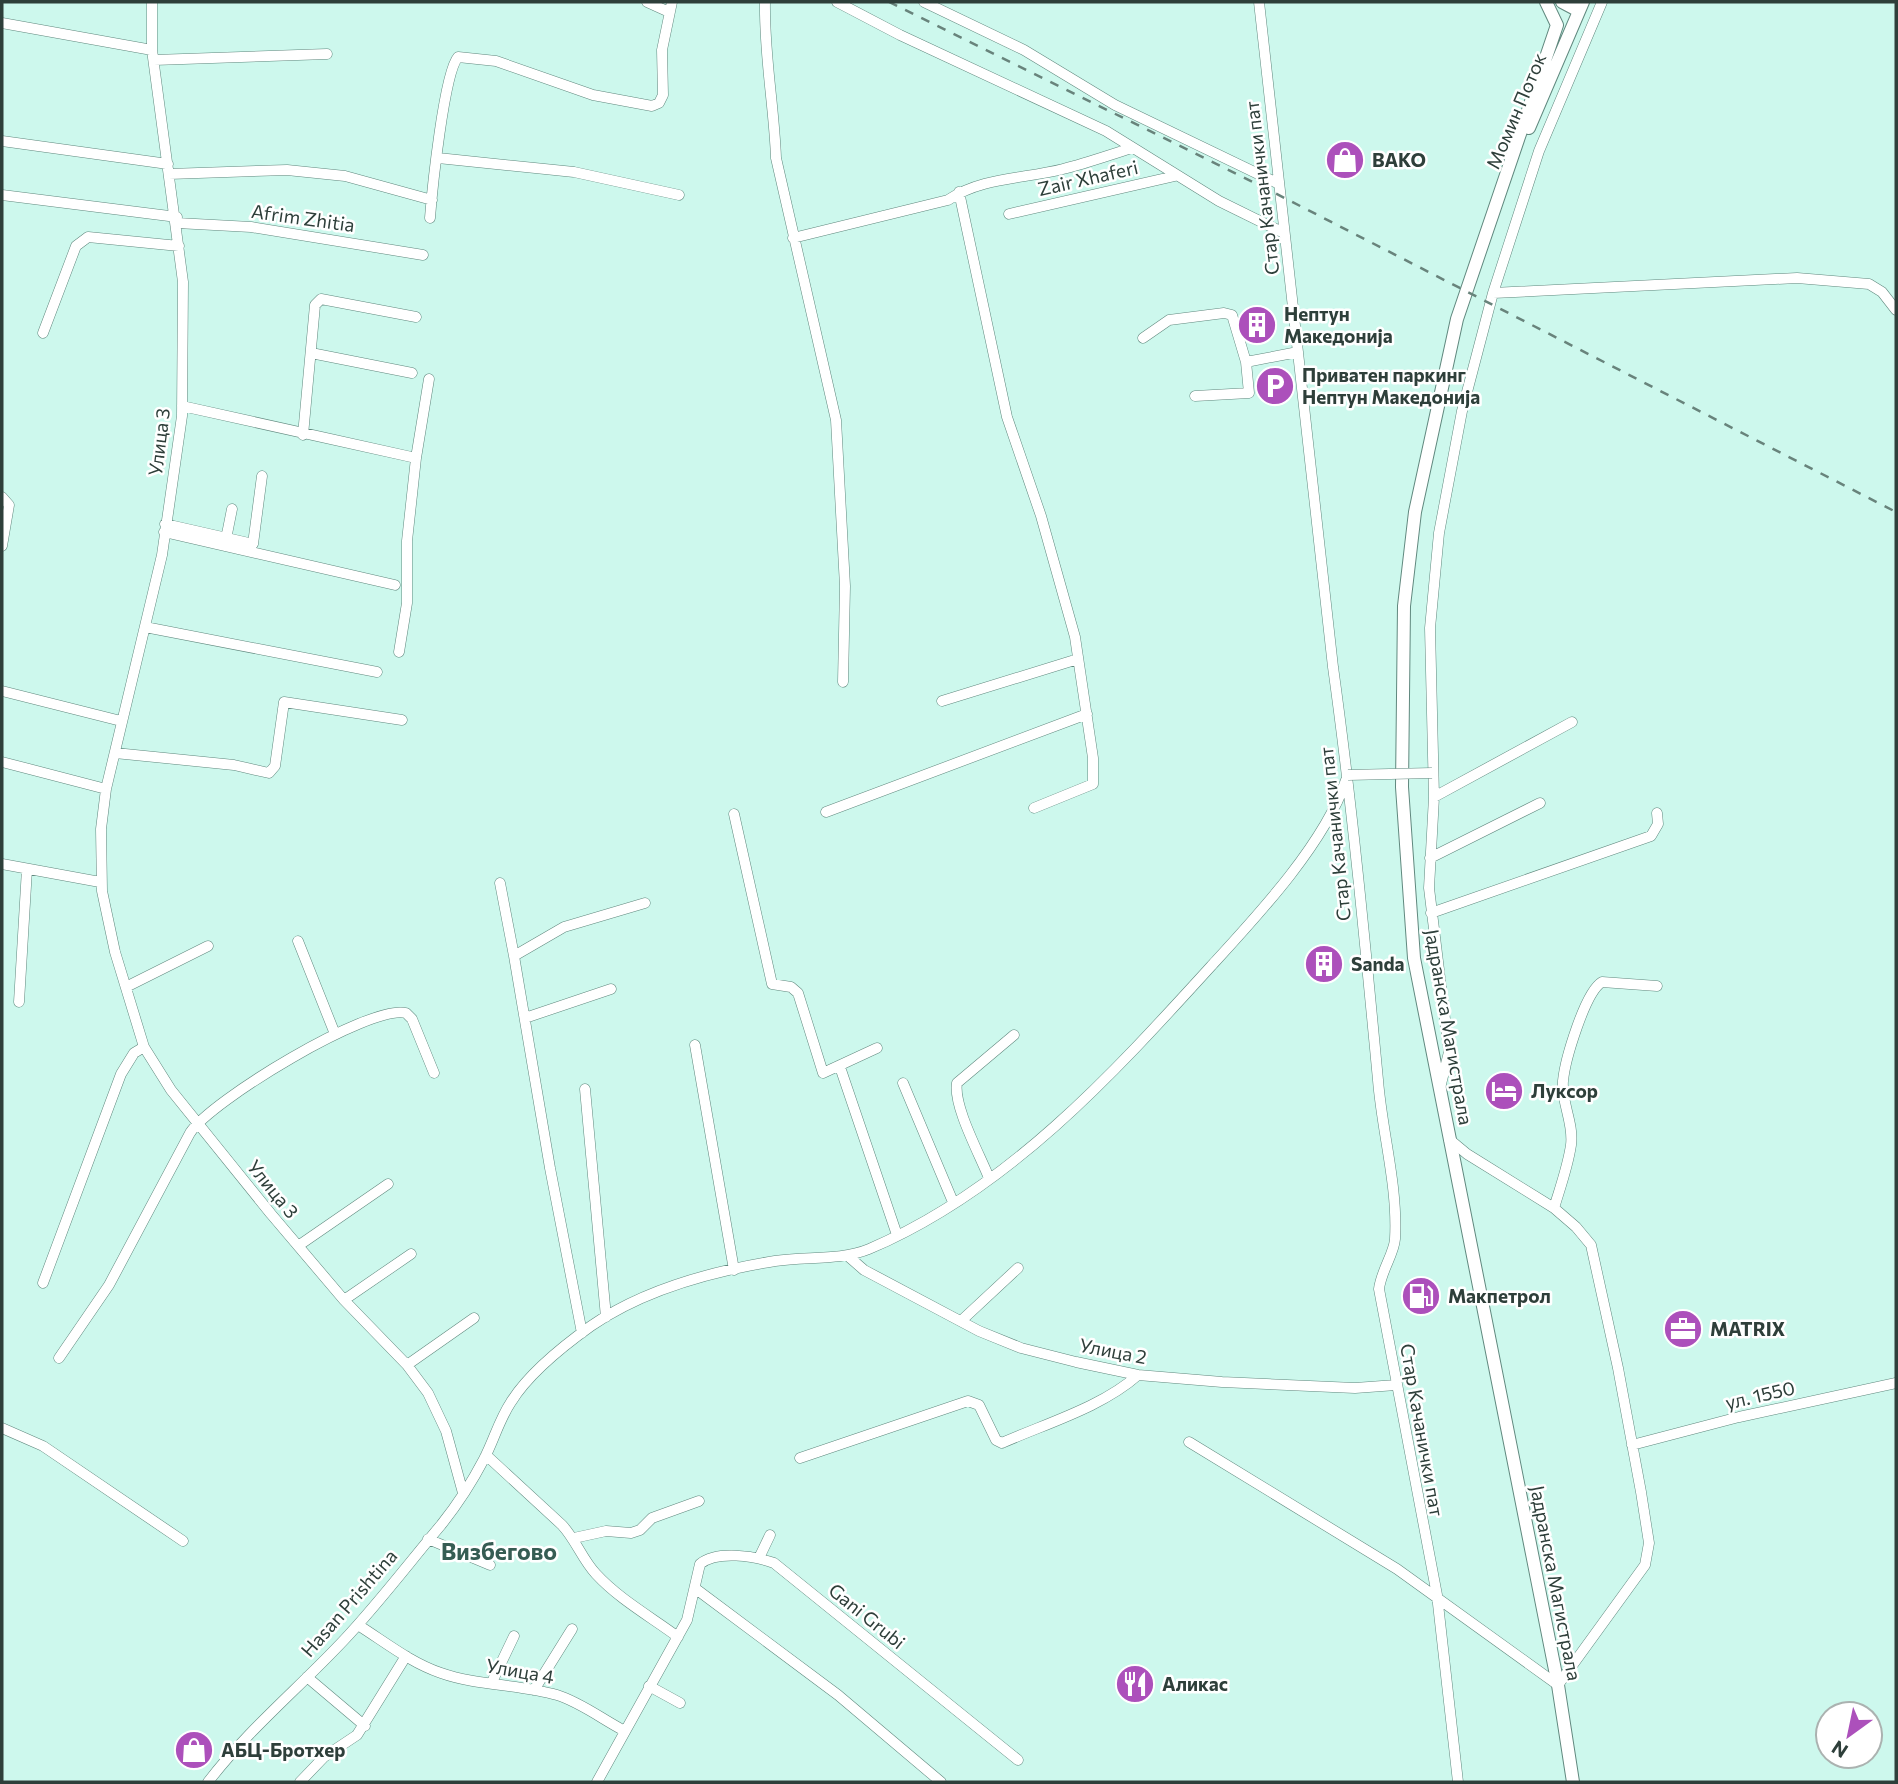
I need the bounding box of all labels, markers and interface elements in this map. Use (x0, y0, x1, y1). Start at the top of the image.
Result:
street label: Момин Поток (1481, 49, 1550, 172)
street label: Стар Качанички пат (1239, 100, 1284, 276)
shop icon: BAKO (1324, 139, 1366, 181)
place label: BAKO (1372, 148, 1426, 171)
street label: Zair Xhaferi (1036, 155, 1140, 200)
street label: Afrim Zhitia (250, 199, 356, 236)
place label: Нептун Македонија (1284, 302, 1393, 347)
building icon: Нептун Македонија (1236, 304, 1278, 346)
place label: Приватен паркинг Нептун Македонија (1302, 363, 1480, 408)
parking icon: Приватен паркинг Нептун Македонија (1254, 365, 1296, 407)
street label: Улица 3 (143, 407, 174, 477)
street label: Стар Качанички пат (1314, 746, 1355, 922)
street label: Јадранска Магистрала (1421, 927, 1478, 1127)
building icon: Sanda (1303, 943, 1345, 985)
place label: Sanda (1351, 952, 1405, 975)
hotel icon: Луксор (1483, 1070, 1525, 1112)
place label: Луксор (1531, 1079, 1598, 1102)
street label: Улица 3 (243, 1155, 304, 1222)
fuel station icon: Макпетрол (1400, 1275, 1442, 1317)
place label: Макпетрол (1448, 1284, 1551, 1307)
office icon: MATRIX (1662, 1308, 1704, 1350)
place label: MATRIX (1710, 1317, 1785, 1340)
street label: Улица 2 (1078, 1333, 1149, 1368)
street label: Стар Качанички пат (1396, 1342, 1449, 1518)
street label: ул. 1550 (1723, 1375, 1797, 1414)
street label: Јадранска Магистрала (1526, 1483, 1587, 1683)
district label: Визбегово (441, 1537, 557, 1565)
street label: Hasan Prishtina (296, 1544, 401, 1661)
street label: Gani Grubi (825, 1578, 910, 1653)
street label: Улица 4 (484, 1653, 556, 1688)
restaurant icon: Аликас (1114, 1663, 1156, 1705)
place label: Аликас (1162, 1672, 1228, 1695)
north arrow (1814, 1700, 1884, 1770)
shop icon: АБЦ-Бротхер (173, 1729, 215, 1771)
text: N (1827, 1736, 1852, 1763)
place label: АБЦ-Бротхер (221, 1738, 345, 1761)

